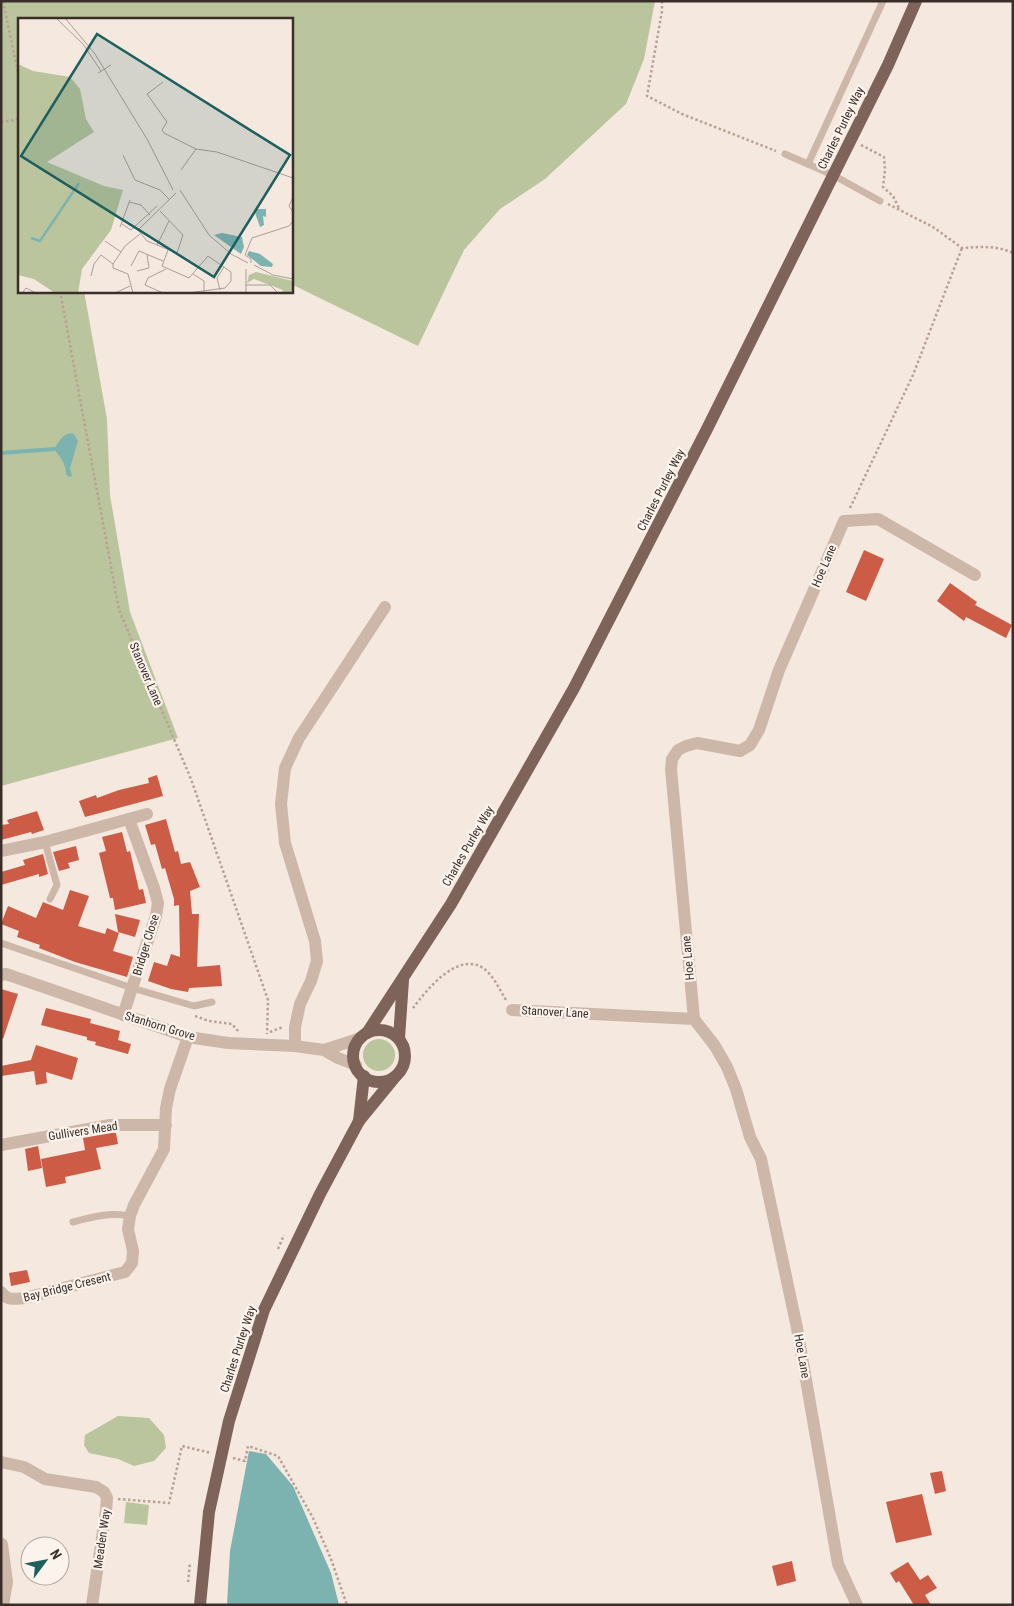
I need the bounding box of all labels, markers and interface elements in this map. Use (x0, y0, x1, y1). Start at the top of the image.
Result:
inset map (18, 18, 292, 292)
street label: Charles Purley Way (815, 84, 867, 172)
street label: Charles Purley Way (634, 447, 688, 533)
street label: Hoe Lane (809, 542, 839, 589)
street label: Stanover Lane (126, 640, 166, 708)
street label: Charles Purley Way (439, 803, 497, 889)
street label: Bridger Close (130, 912, 162, 977)
street label: Hoe Lane (679, 935, 697, 981)
street label: Stanover Lane (521, 1003, 589, 1021)
street label: Stanhorn Grove (123, 1009, 197, 1043)
street label: Gullivers Mead (47, 1119, 119, 1143)
street label: Bay Bridge Cresent (22, 1269, 113, 1305)
street label: Charles Purley Way (217, 1304, 259, 1394)
street label: Hoe Lane (791, 1333, 813, 1380)
street label: Meaden Way (91, 1508, 113, 1570)
north arrow (20, 1536, 70, 1586)
text: N (47, 1546, 65, 1562)

